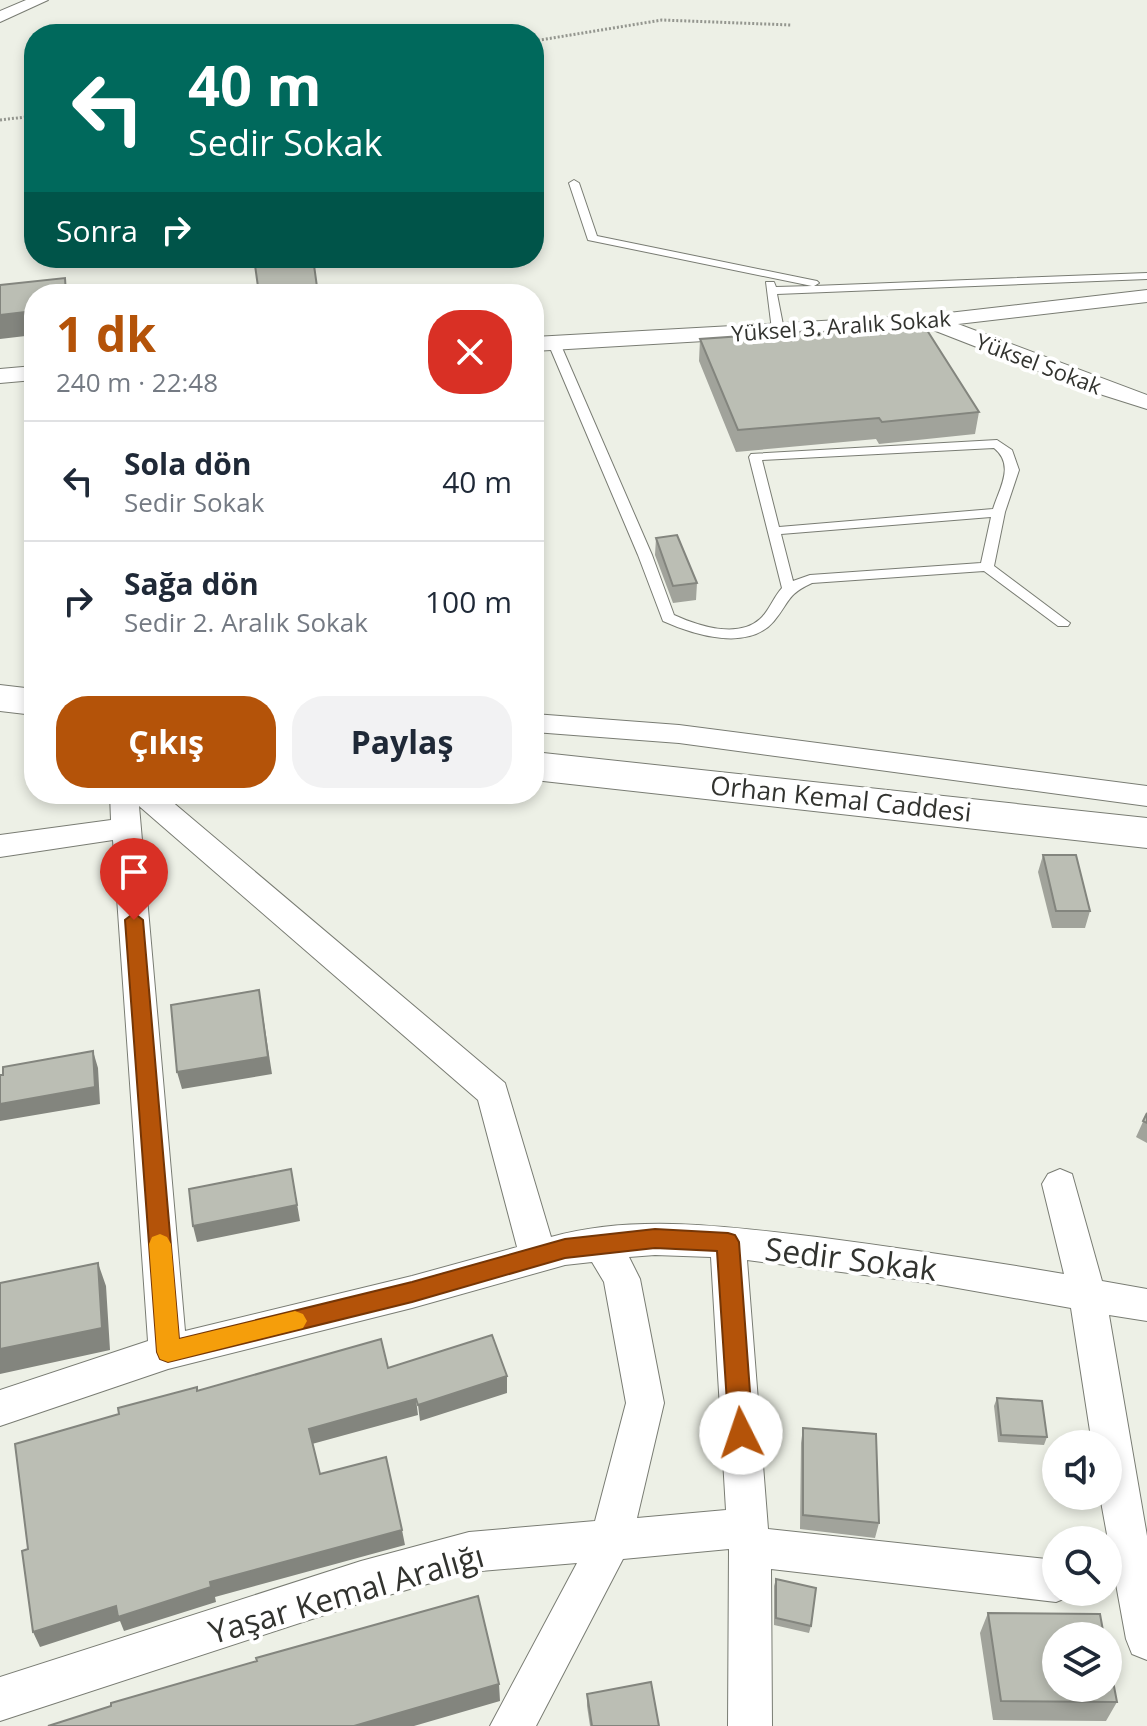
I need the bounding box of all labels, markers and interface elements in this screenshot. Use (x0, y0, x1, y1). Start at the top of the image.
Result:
text: 40 m (188, 46, 322, 122)
icon: left (56, 56, 160, 160)
text: Sedir Sokak (188, 118, 382, 167)
icon: right (154, 208, 198, 252)
text: Sonra (56, 210, 138, 251)
text: 1 dk (56, 301, 156, 366)
street label: Yüksel 3. Aralık Sokak (730, 302, 952, 348)
button: close (428, 310, 512, 394)
street label: Yüksel Sokak (972, 325, 1106, 401)
text: 240 m · 22:48 (56, 364, 218, 400)
text: Sola dön (124, 443, 251, 484)
icon: left (56, 459, 100, 503)
text: 40 m (442, 461, 512, 502)
text: Sedir Sokak (124, 484, 264, 520)
text: Sağa dön (124, 563, 259, 604)
icon: right (56, 579, 100, 623)
text: 100 m (425, 581, 512, 622)
text: Sedir 2. Aralık Sokak (124, 604, 368, 640)
button: Çıkış (56, 696, 276, 788)
button: Paylaş (292, 696, 512, 788)
street label: Orhan Kemal Caddesi (709, 766, 973, 830)
pin (100, 838, 168, 920)
icon: arrive (112, 850, 156, 894)
street label: Sedir Sokak (763, 1226, 940, 1290)
position arrow (699, 1391, 783, 1475)
map controls (1042, 1430, 1122, 1702)
button: sound (1042, 1430, 1122, 1510)
button: search (1042, 1526, 1122, 1606)
street label: Yaşar Kemal Aralığı (203, 1533, 489, 1653)
button: layers (1042, 1622, 1122, 1702)

